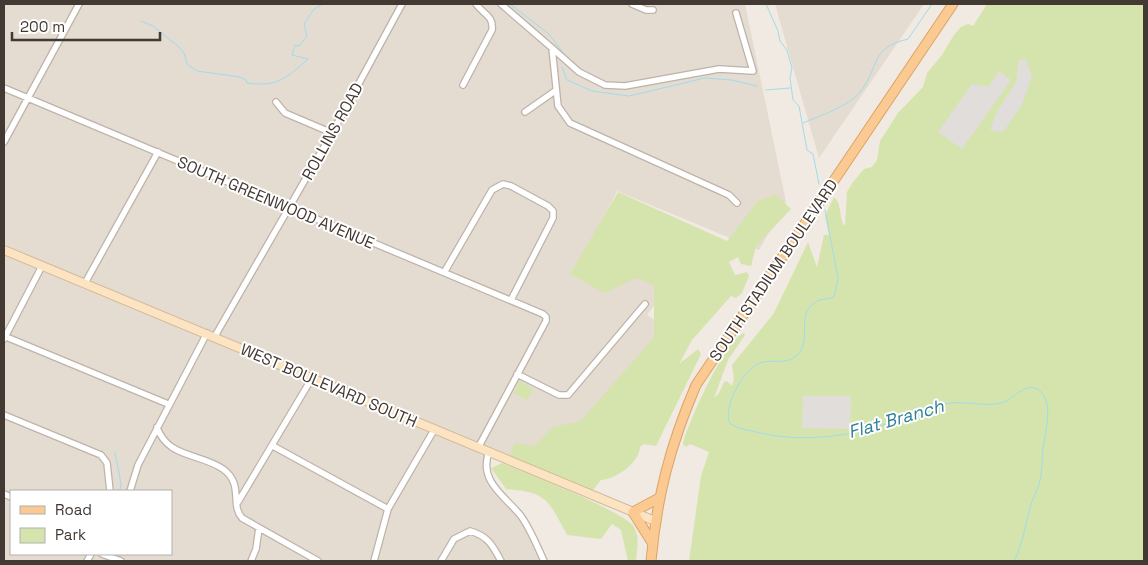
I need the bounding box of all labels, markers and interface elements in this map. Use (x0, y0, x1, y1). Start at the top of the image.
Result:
scale bar (12, 10, 160, 42)
text: 200 m (20, 17, 65, 36)
street label: ROLLINS ROAD (297, 79, 368, 184)
street label: SOUTH GREENWOOD AVENUE (174, 151, 378, 254)
street label: SOUTH STADIUM BOULEVARD (704, 175, 842, 365)
street label: WEST BOULEVARD SOUTH (237, 339, 420, 432)
water label: Flat Branch (845, 394, 947, 443)
legend (10, 490, 172, 555)
text: Road (55, 500, 92, 519)
text: Park (55, 525, 86, 544)

